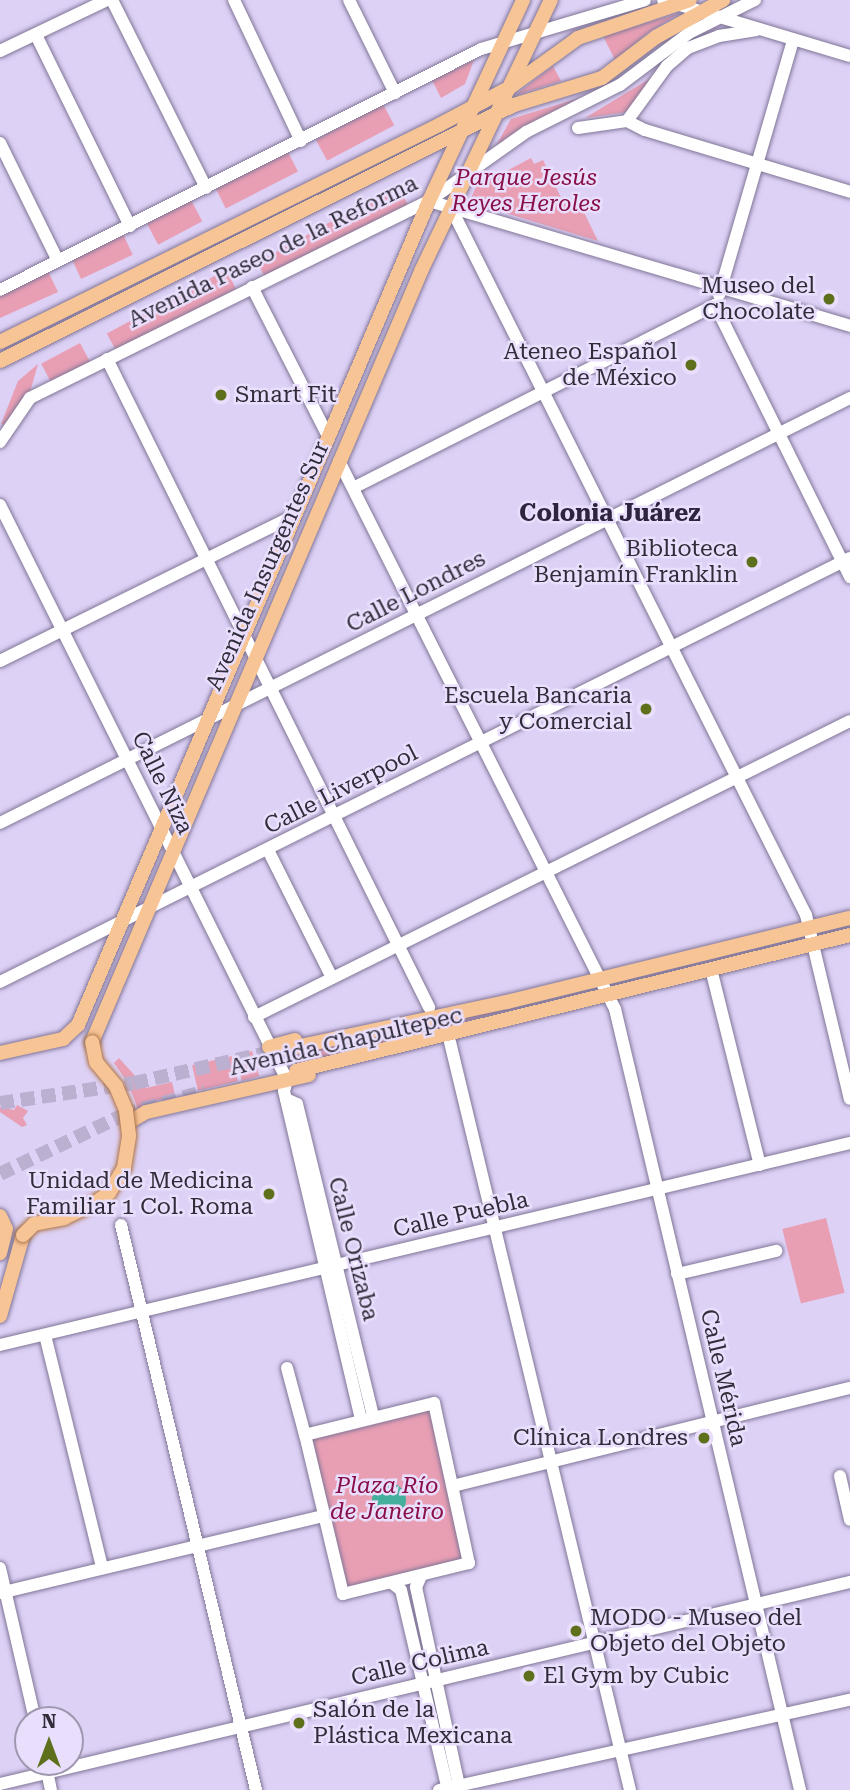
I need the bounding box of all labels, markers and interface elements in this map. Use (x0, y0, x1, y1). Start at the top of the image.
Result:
park label: Parque Jesús Reyes Heroles (451, 164, 601, 218)
street label: Avenida Paseo de la Reforma (124, 170, 422, 334)
place label: Museo del Chocolate (701, 272, 815, 326)
marker: Museo del Chocolate (821, 291, 837, 307)
place label: Ateneo Español de México (504, 338, 677, 392)
marker: Ateneo Español de México (683, 357, 699, 373)
place label: Smart Fit (235, 381, 337, 409)
marker: Smart Fit (213, 387, 229, 403)
street label: Avenida Insurgentes Sur (201, 437, 335, 695)
district label: Colonia Juárez (519, 500, 701, 528)
place label: Biblioteca Benjamín Franklin (534, 535, 738, 589)
street label: Calle Londres (342, 545, 490, 639)
marker: Biblioteca Benjamín Franklin (744, 554, 760, 570)
place label: Escuela Bancaria y Comercial (444, 682, 632, 736)
marker: Escuela Bancaria y Comercial (638, 701, 654, 717)
street label: Calle Niza (125, 727, 199, 839)
street label: Calle Liverpool (260, 739, 422, 841)
street label: Avenida Chapultepec (227, 1002, 465, 1082)
place label: Unidad de Medicina Familiar 1 Col. Roma (26, 1167, 253, 1221)
street label: Calle Orizaba (322, 1174, 384, 1324)
marker: Unidad de Medicina Familiar 1 Col. Roma (259, 1184, 279, 1204)
street label: Calle Puebla (391, 1186, 531, 1244)
street label: Calle Mérida (694, 1307, 752, 1449)
place label: Clínica Londres (513, 1424, 688, 1452)
marker: Clínica Londres (694, 1428, 714, 1448)
park label: Plaza Río de Janeiro (330, 1472, 444, 1526)
place label: MODO - Museo del Objeto del Objeto (590, 1604, 802, 1658)
marker: MODO - Museo del Objeto del Objeto (568, 1623, 584, 1639)
street label: Calle Colima (349, 1634, 491, 1692)
place label: El Gym by Cubic (543, 1662, 729, 1690)
marker: El Gym by Cubic (521, 1668, 537, 1684)
place label: Salón de la Plástica Mexicana (313, 1696, 512, 1750)
north arrow (14, 1706, 84, 1776)
text: N (42, 1710, 56, 1733)
marker: Salón de la Plástica Mexicana (291, 1715, 307, 1731)

